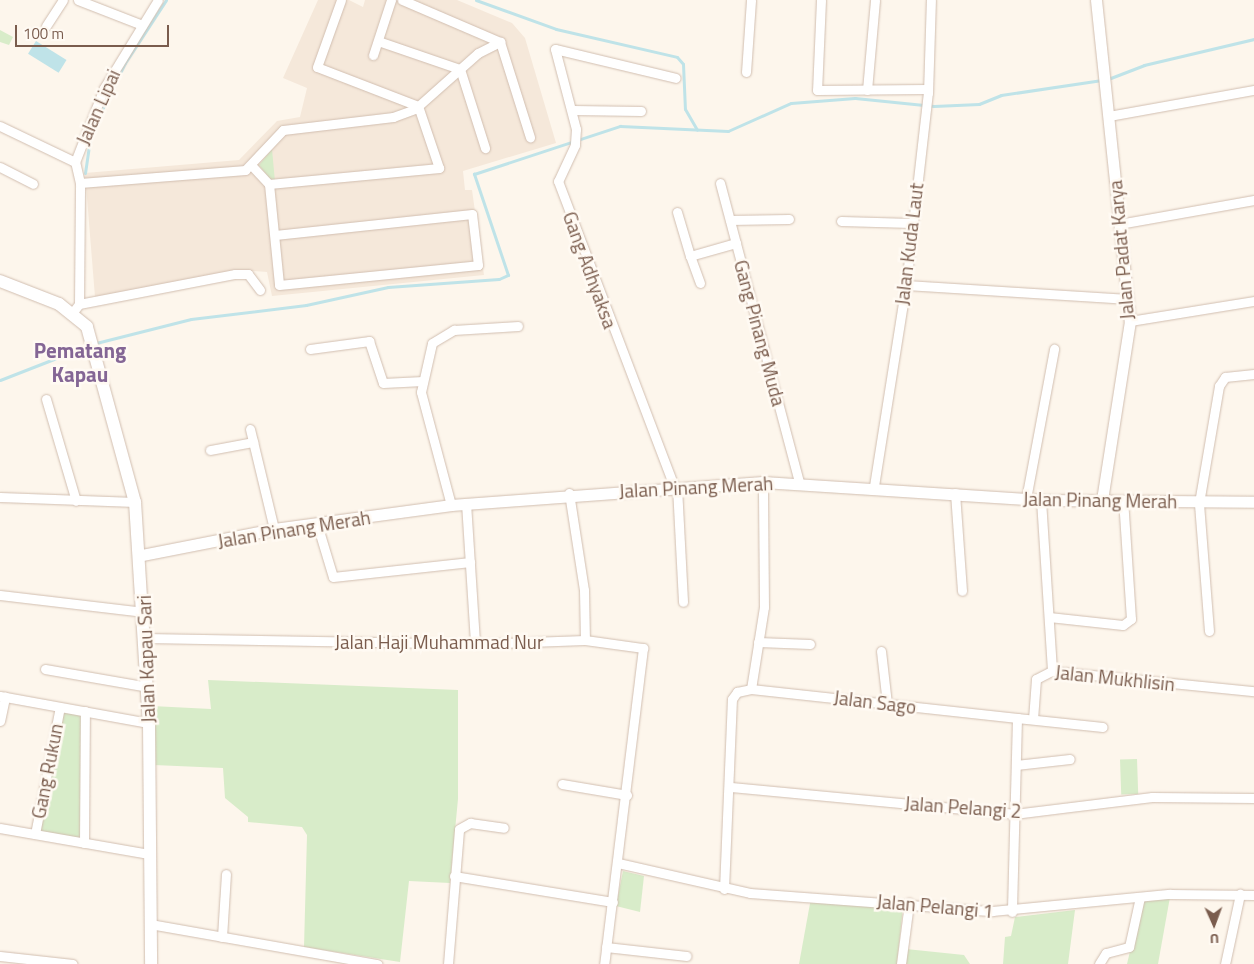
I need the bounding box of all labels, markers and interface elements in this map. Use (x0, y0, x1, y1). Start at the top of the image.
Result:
scale bar (18, 15, 171, 47)
text: 100 m (23, 22, 64, 45)
street label: Jalan Lipai (71, 66, 125, 148)
street label: Jalan Padat Karya (1104, 179, 1138, 321)
street label: Jalan Kuda Laut (890, 182, 928, 306)
street label: Gang Adhyaksa (558, 208, 622, 332)
street label: Gang Pinang Muda (730, 257, 790, 409)
district label: Pematang Kapau (34, 337, 126, 387)
street label: Jalan Pinang Merah (618, 472, 774, 502)
street label: Jalan Pinang Merah (1023, 487, 1177, 513)
street label: Jalan Pinang Merah (216, 506, 372, 552)
street label: Jalan Kapau Sari (132, 595, 160, 723)
street label: Jalan Haji Muhammad Nur (335, 631, 543, 653)
street label: Jalan Mukhlisin (1054, 660, 1176, 696)
street label: Jalan Sago (832, 686, 918, 718)
street label: Gang Rukun (27, 721, 67, 821)
street label: Jalan Pelangi 2 (904, 792, 1022, 822)
street label: Jalan Pelangi 1 (876, 890, 994, 922)
north arrow (1189, 899, 1239, 949)
text: U (1210, 929, 1219, 950)

